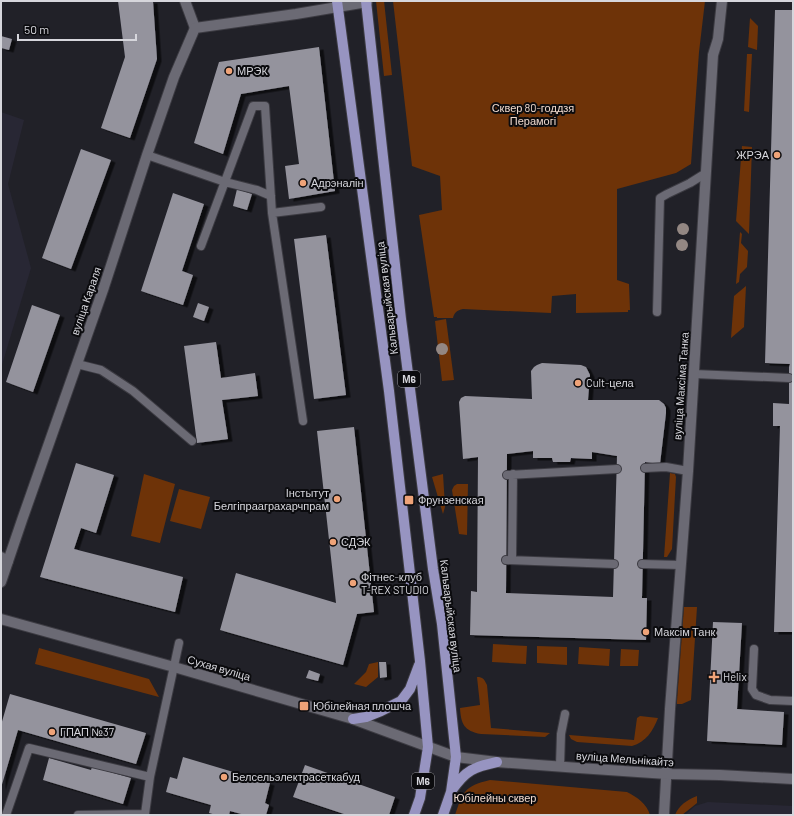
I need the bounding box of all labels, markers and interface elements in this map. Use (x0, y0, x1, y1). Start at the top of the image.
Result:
scale bar (18, 16, 136, 42)
text: 50 m (24, 22, 49, 36)
place label: МРЭК (237, 64, 268, 77)
marker: МРЭК (224, 66, 234, 76)
park label: Сквер 80-годдзя Перамогі (492, 101, 574, 127)
place label: ЖРЭА (736, 148, 770, 161)
marker: ЖРЭА (772, 150, 782, 160)
place label: Адрэналін (311, 176, 364, 189)
marker: Адрэналін (298, 178, 308, 188)
street label: Кальварыйская вуліца (373, 240, 400, 355)
street label: вуліца Караля (68, 265, 103, 337)
street label: вуліца Максіма Танка (670, 331, 691, 440)
road number: М6 (398, 371, 420, 387)
place label: Cult-цела (586, 376, 635, 389)
marker: Cult-цела (573, 378, 583, 388)
place label: Інстытут Белгіпрааграхарчпрам (214, 486, 329, 512)
place label: Фрунзенская (418, 493, 484, 506)
marker: Інстытут Белгіпрааграхарчпрам (332, 494, 342, 504)
marker: Фрунзенская (403, 494, 415, 506)
place label: СДЭК (341, 535, 371, 548)
marker: СДЭК (328, 537, 338, 547)
street label: Кальварыйская вуліца (438, 559, 465, 674)
place label: Фітнес-клуб T-REX STUDIO (361, 570, 429, 596)
marker: Фітнес-клуб T-REX STUDIO (348, 578, 358, 588)
place label: Максім Танк (654, 625, 715, 638)
marker: Максім Танк (641, 627, 651, 637)
street label: Сухая вуліца (186, 652, 253, 683)
place label: Helix (723, 670, 747, 683)
marker: Helix (708, 671, 720, 683)
place label: Юбілейная плошча (313, 699, 412, 712)
marker: Юбілейная плошча (298, 700, 310, 712)
place label: ГПАП №37 (60, 725, 114, 738)
marker: ГПАП №37 (47, 727, 57, 737)
street label: вуліца Мельнікайтэ (576, 749, 675, 768)
place label: Белсельэлектрасеткабуд (232, 770, 361, 783)
marker: Белсельэлектрасеткабуд (219, 772, 229, 782)
road number: М6 (412, 773, 434, 789)
park label: Юбілейны сквер (454, 791, 537, 804)

